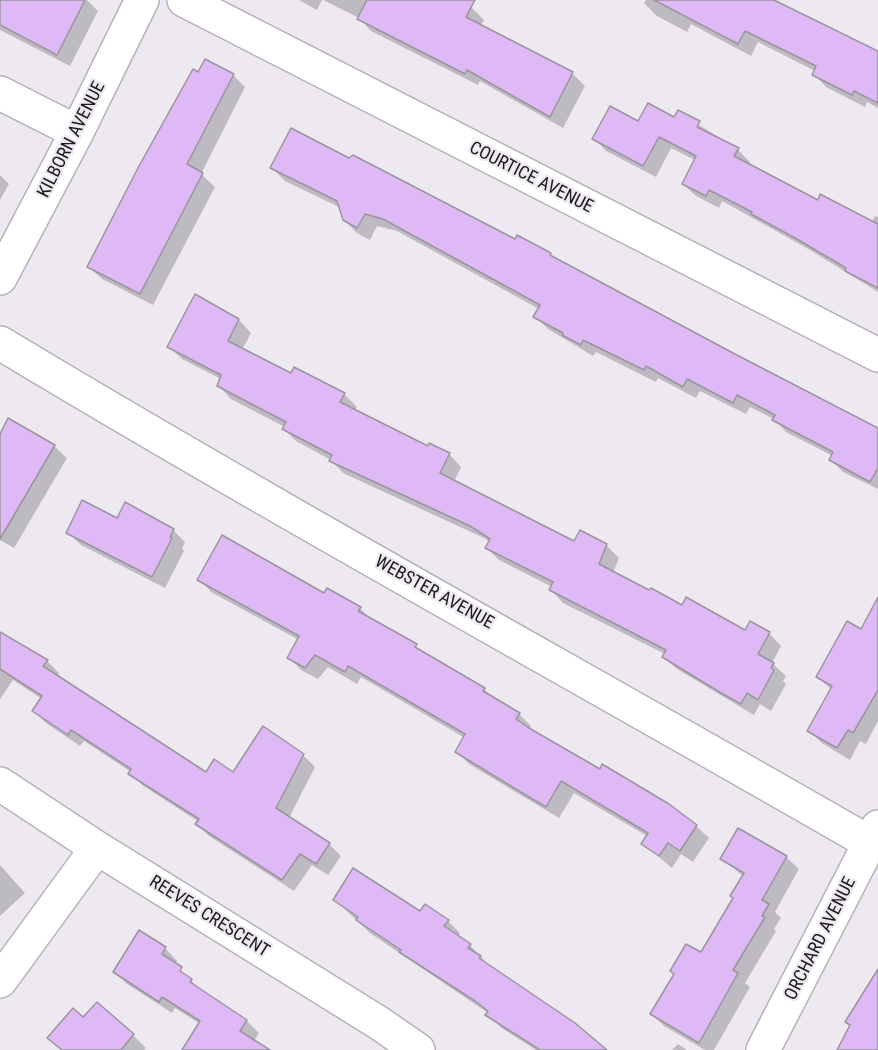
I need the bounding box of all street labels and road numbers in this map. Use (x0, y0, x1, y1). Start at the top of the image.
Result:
street label: KILBORN AVENUE (33, 78, 111, 202)
street label: COURTICE AVENUE (466, 138, 596, 218)
street label: WEBSTER AVENUE (371, 551, 497, 635)
street label: REEVES CRESCENT (145, 871, 273, 963)
street label: ORCHARD AVENUE (781, 874, 861, 1004)

